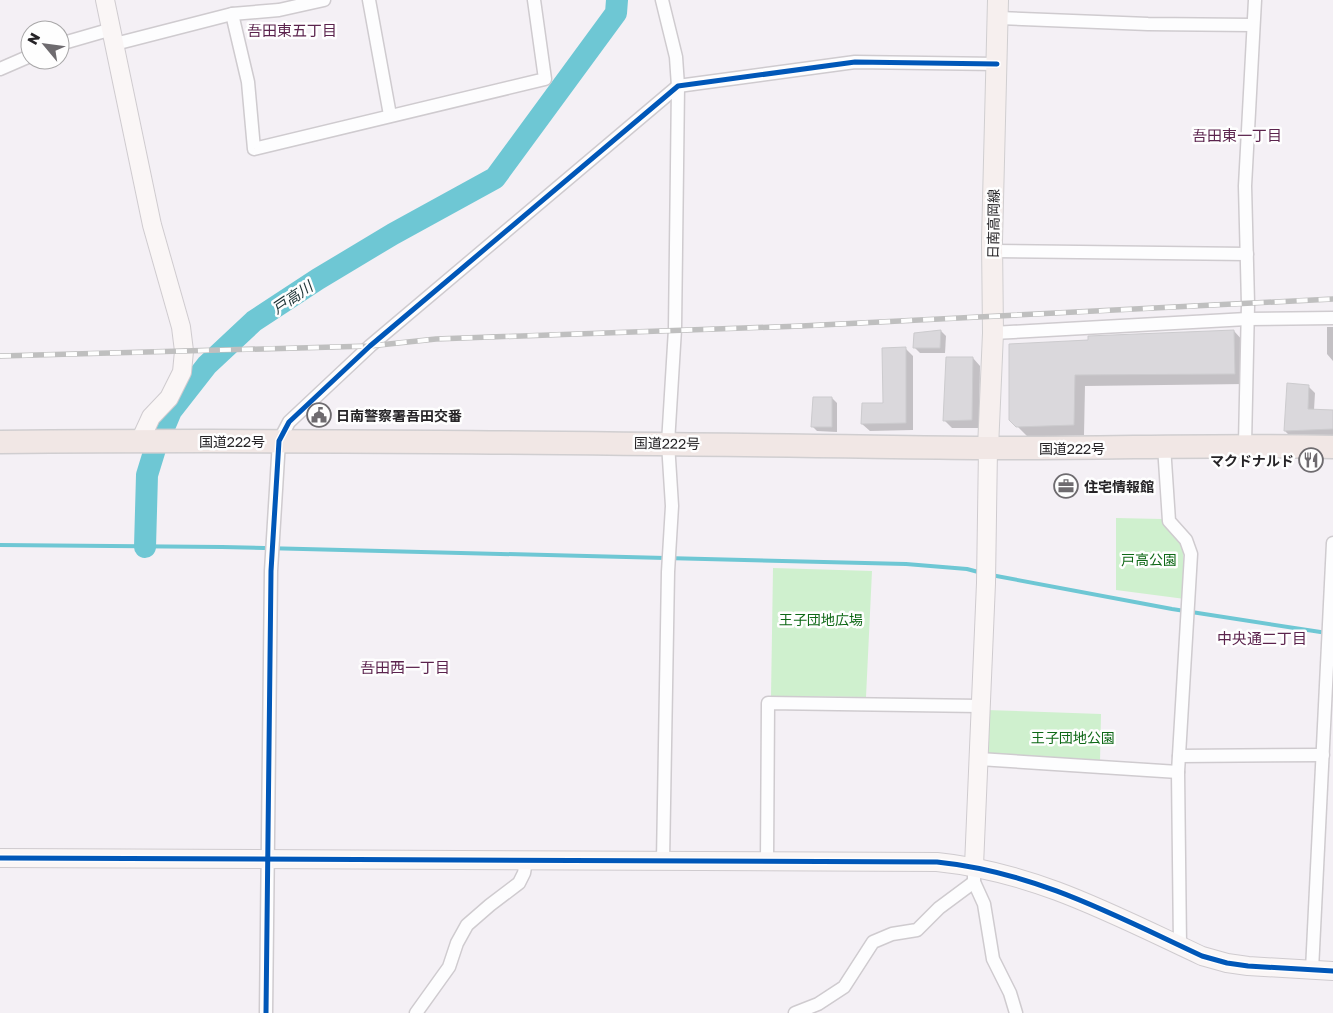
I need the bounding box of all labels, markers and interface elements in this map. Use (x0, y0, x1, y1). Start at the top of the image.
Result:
north arrow (20, 20, 70, 70)
district label: 吾田東五丁目 (247, 21, 337, 39)
text: N (23, 30, 43, 47)
district label: 吾田東一丁目 (1192, 126, 1282, 144)
street label: 日南高岡線 (984, 189, 1002, 259)
water label: 戸高川 (268, 276, 317, 317)
public building icon: 日南警察署吾田交番 (306, 402, 332, 428)
place label: 日南警察署吾田交番 (336, 407, 462, 424)
street label: 国道222号 (199, 433, 265, 450)
street label: 国道222号 (634, 434, 700, 452)
street label: 国道222号 (1039, 440, 1105, 457)
restaurant icon: マクドナルド (1298, 447, 1324, 473)
place label: マクドナルド (1210, 452, 1294, 469)
office icon: 住宅情報館 (1053, 473, 1079, 499)
place label: 住宅情報館 (1084, 478, 1154, 495)
park label: 戸高公園 (1121, 551, 1177, 568)
park label: 王子団地広場 (779, 611, 863, 628)
district label: 中央通二丁目 (1217, 629, 1307, 647)
district label: 吾田西一丁目 (360, 658, 450, 676)
park label: 王子団地公園 (1031, 729, 1115, 746)

